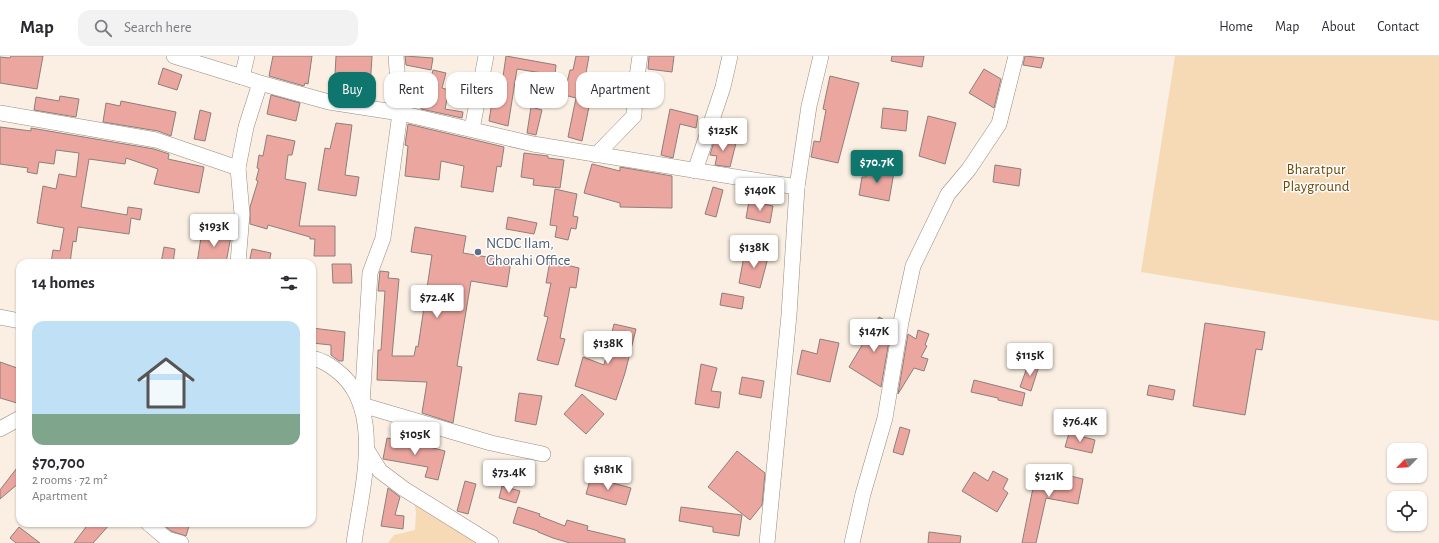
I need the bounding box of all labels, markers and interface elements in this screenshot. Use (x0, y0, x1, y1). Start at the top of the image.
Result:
search box (78, 10, 358, 46)
icon: search (92, 17, 114, 39)
text: Map (20, 18, 54, 37)
text: Search here (124, 20, 192, 35)
text: Home (1219, 20, 1253, 34)
text: Map (1275, 20, 1299, 34)
text: About (1321, 20, 1355, 34)
text: Contact (1377, 20, 1419, 34)
chip: Buy (328, 72, 376, 108)
chip: Rent (384, 72, 438, 108)
chip: Filters (446, 72, 507, 108)
chip: New (515, 72, 568, 108)
chip: Apartment (576, 72, 664, 108)
pin: $125K (695, 118, 751, 152)
text: $125K (708, 124, 738, 137)
pin: $70.7K (844, 150, 910, 184)
text: $70.7K (860, 156, 894, 169)
park label: Bharatpur Playground (1283, 162, 1350, 194)
pin: $140K (732, 178, 788, 212)
text: $140K (744, 184, 776, 197)
pin: $193K (186, 214, 242, 248)
text: $193K (199, 220, 229, 233)
pin: $138K (726, 235, 782, 269)
place label: NCDC Ilam, Ghorahi Office (486, 236, 571, 268)
text: $138K (739, 241, 769, 254)
marker: NCDC Ilam, Ghorahi Office (473, 247, 483, 257)
icon: filters (278, 272, 300, 294)
text: 14 homes (32, 274, 95, 291)
pin: $72.4K (404, 285, 470, 319)
text: $72.4K (420, 291, 454, 304)
pin: $147K (846, 319, 902, 353)
text: $147K (859, 325, 889, 338)
pin: $138K (580, 331, 636, 365)
text: $138K (593, 337, 623, 350)
pin: $115K (1002, 343, 1058, 377)
icon: home (130, 347, 202, 419)
text: $115K (1016, 349, 1044, 362)
pin: $76.4K (1047, 409, 1113, 443)
text: $76.4K (1063, 415, 1097, 428)
pin: $105K (387, 422, 443, 456)
text: $105K (400, 428, 430, 441)
north arrow (1387, 443, 1427, 483)
map controls (1387, 443, 1427, 531)
text: $70,700 (32, 454, 85, 471)
pin: $181K (580, 457, 636, 491)
pin: $73.4K (476, 460, 542, 494)
text: $181K (593, 463, 623, 476)
pin: $121K (1021, 464, 1077, 498)
text: $73.4K (492, 466, 526, 479)
text: $121K (1035, 470, 1063, 483)
text: 2 rooms · 72 m² (32, 474, 108, 487)
text: Apartment (32, 490, 87, 503)
button: locate (1387, 491, 1427, 531)

